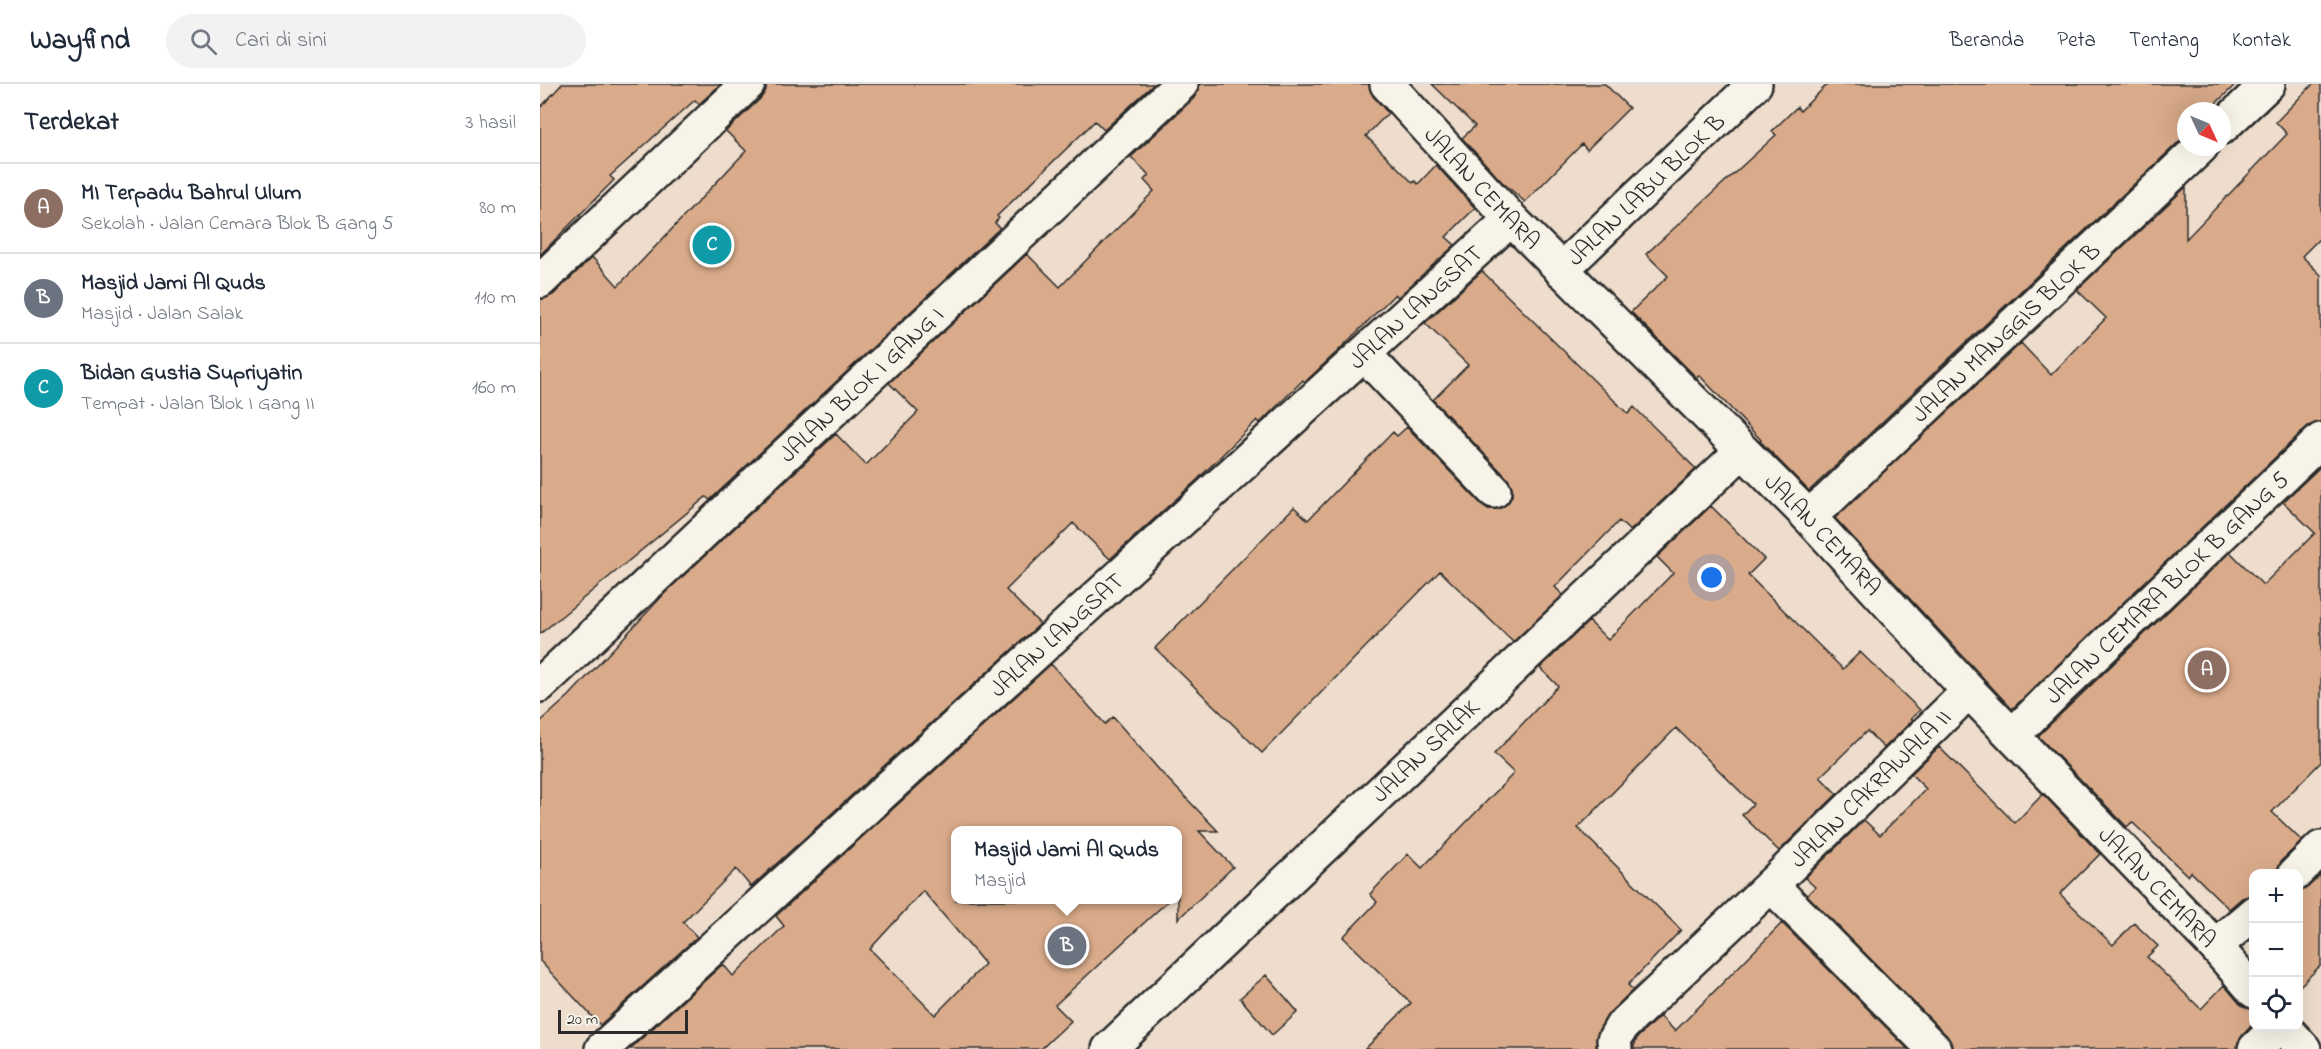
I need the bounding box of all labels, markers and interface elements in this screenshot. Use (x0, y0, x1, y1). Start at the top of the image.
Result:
search box (166, 14, 586, 68)
text: Wayfind (30, 21, 130, 62)
icon: search (187, 25, 220, 58)
text: Cari di sini (235, 25, 327, 57)
text: Beranda (1949, 26, 2024, 56)
text: Peta (2057, 26, 2096, 56)
text: Tentang (2129, 26, 2199, 56)
text: Kontak (2232, 26, 2291, 56)
north arrow (2177, 102, 2231, 156)
text: Terdekat (24, 104, 119, 142)
street label: JALAN LABU BLOK B (1560, 106, 1734, 275)
text: 3 hasil (465, 109, 516, 138)
street label: JALAN CEMARA (1414, 120, 1547, 259)
text: MI Terpadu Bahrul Ulum (81, 178, 301, 210)
text: A (37, 194, 50, 223)
text: 80 m (479, 194, 516, 223)
text: Sekolah · Jalan Cemara Blok B Gang 5 (81, 210, 393, 239)
pin: C (692, 222, 732, 268)
street label: JALAN MANGGIS BLOK B (1905, 236, 2110, 432)
street label: JALAN LANGSAT (1342, 238, 1492, 379)
text: Masjid Jami Al Quds (81, 268, 266, 300)
text: B (37, 284, 50, 313)
text: 110 m (474, 284, 516, 313)
street label: JALAN BLOK I GANG I (772, 299, 953, 472)
text: Masjid · Jalan Salak (81, 300, 243, 329)
text: Bidan Gustia Supriyatin (81, 358, 302, 390)
text: C (38, 374, 49, 403)
text: 160 m (472, 374, 516, 403)
text: Tempat · Jalan Blok I Gang II (81, 390, 315, 419)
street label: JALAN CEMARA BLOK B GANG 5 (2040, 464, 2294, 710)
street label: JALAN CEMARA (1755, 466, 1888, 605)
your location (1697, 563, 1726, 592)
street label: JALAN LANGSAT (983, 565, 1133, 707)
pin: A (2188, 648, 2226, 692)
street label: JALAN SALAK (1365, 692, 1489, 812)
street label: JALAN CAKRAWALA II (1783, 702, 1961, 877)
street label: JALAN CEMARA (2089, 820, 2223, 957)
popup (951, 826, 1182, 904)
text: Masjid Jami Al Quds (974, 835, 1159, 867)
text: Masjid (974, 867, 1026, 896)
map controls (2249, 869, 2303, 1031)
button: + (2249, 869, 2303, 923)
button: − (2249, 923, 2303, 977)
pin: B (1048, 924, 1086, 968)
button: locate (2249, 977, 2303, 1031)
scale bar (558, 1007, 688, 1034)
text: 20 m (567, 1008, 598, 1032)

